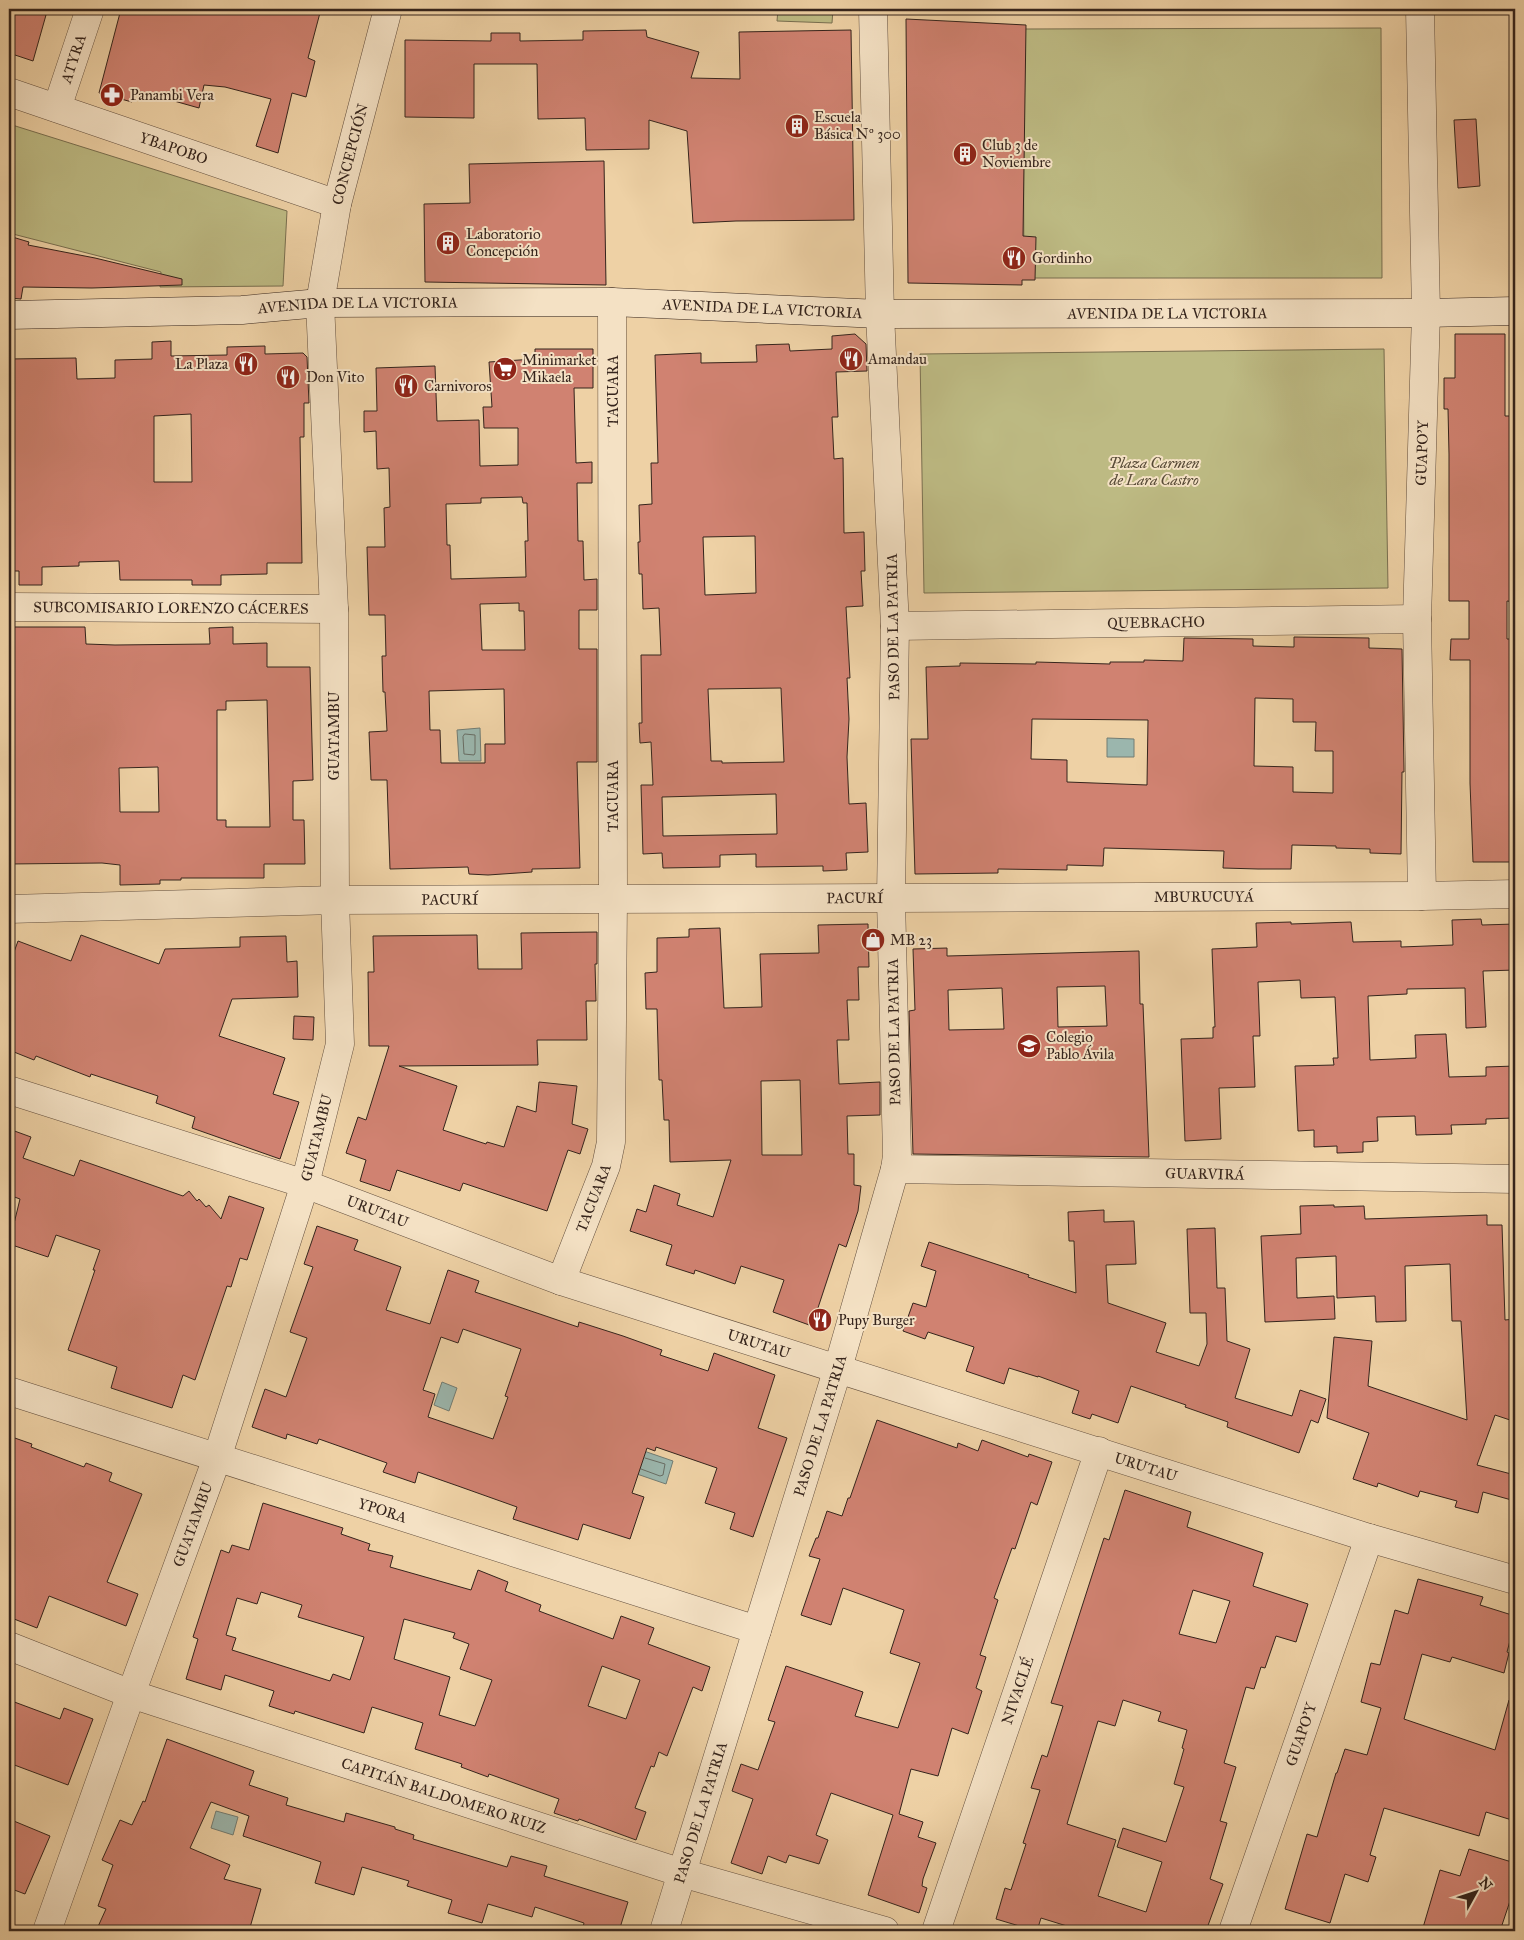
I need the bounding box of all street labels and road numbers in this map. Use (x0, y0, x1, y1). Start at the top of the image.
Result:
street label: ATYRA (57, 32, 90, 86)
street label: CONCEPCIÓN (328, 101, 372, 207)
street label: YBAPOBO (137, 128, 210, 168)
street label: AVENIDA DE LA VICTORIA (256, 294, 458, 318)
street label: AVENIDA DE LA VICTORIA (661, 295, 863, 322)
street label: AVENIDA DE LA VICTORIA (1066, 304, 1268, 323)
street label: TACUARA (604, 355, 622, 427)
street label: GUAPO'Y (1412, 419, 1432, 486)
street label: PASO DE LA PATRIA (883, 553, 903, 701)
street label: SUBCOMISARIO LORENZO CÁCERES (33, 598, 309, 618)
street label: QUEBRACHO (1107, 613, 1205, 632)
street label: GUATAMBU (325, 691, 343, 781)
street label: TACUARA (604, 760, 622, 832)
street label: MBURUCUYÁ (1154, 887, 1254, 906)
street label: PACURÍ (826, 888, 884, 907)
street label: PACURÍ (421, 889, 479, 909)
street label: PASO DE LA PATRIA (884, 958, 904, 1106)
street label: GUATAMBU (297, 1092, 336, 1183)
street label: TACUARA (572, 1161, 615, 1235)
street label: GUARVIRÁ (1165, 1164, 1245, 1184)
street label: URUTAU (344, 1191, 411, 1231)
street label: URUTAU (725, 1326, 793, 1362)
street label: PASO DE LA PATRIA (790, 1353, 850, 1499)
street label: URUTAU (1112, 1449, 1180, 1485)
street label: GUATAMBU (169, 1479, 217, 1569)
street label: YPORA (356, 1494, 409, 1527)
street label: NIVACLÉ (998, 1654, 1038, 1727)
street label: GUAPO'Y (1282, 1700, 1320, 1768)
street label: PASO DE LA PATRIA (670, 1739, 731, 1886)
street label: CAPITÁN BALDOMERO RUIZ (339, 1754, 549, 1837)

